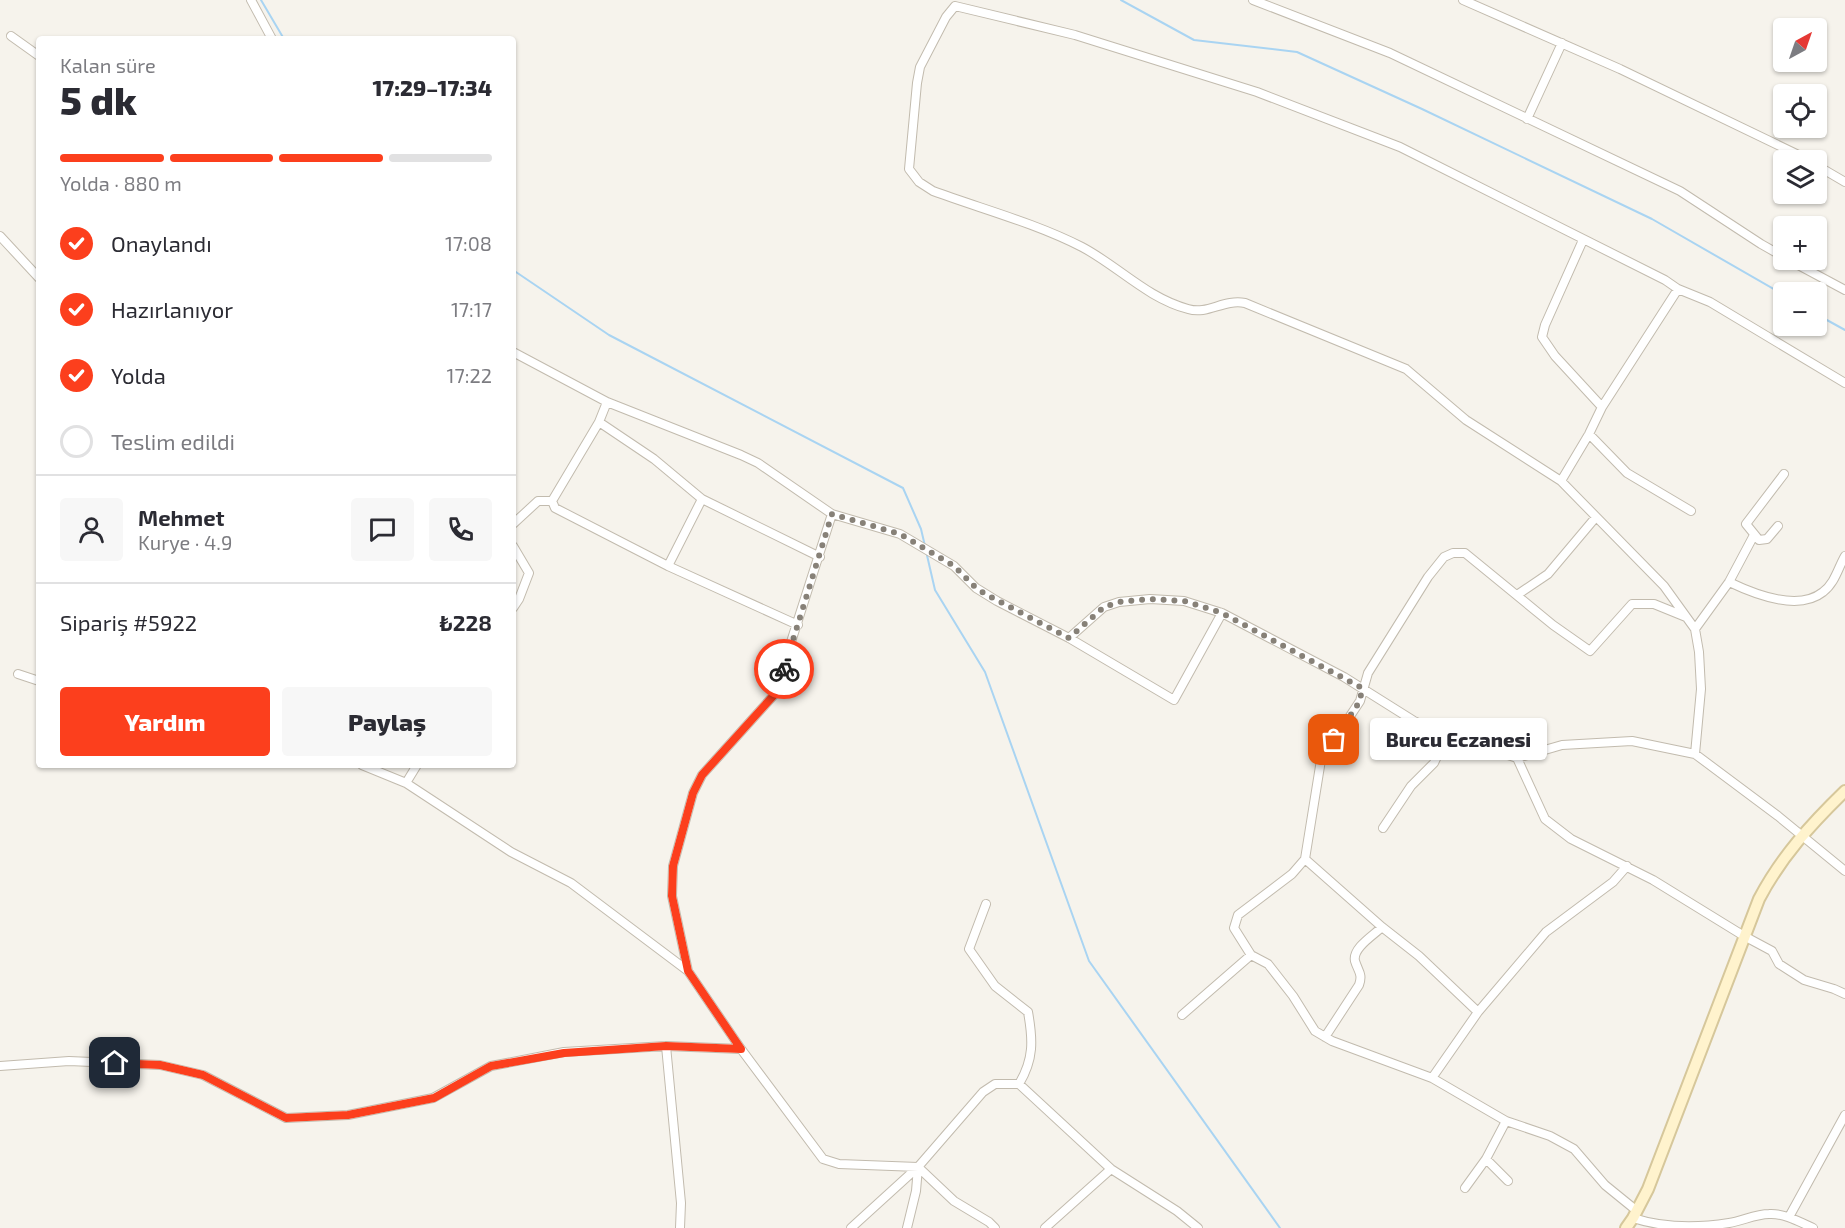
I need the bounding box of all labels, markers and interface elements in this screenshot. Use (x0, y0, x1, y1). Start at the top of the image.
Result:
north arrow (1773, 18, 1827, 72)
map controls (1773, 18, 1827, 336)
text: Kalan süre (60, 53, 156, 77)
text: 17:29–17:34 (372, 74, 492, 100)
text: 5 dk (60, 76, 137, 123)
button: locate (1773, 84, 1827, 138)
button: layers (1773, 150, 1827, 204)
text: Yolda · 880 m (60, 171, 182, 195)
button: + (1773, 216, 1827, 270)
icon: check (60, 227, 93, 260)
text: Onaylandı (111, 230, 212, 256)
text: 17:08 (445, 231, 492, 255)
button: − (1773, 282, 1827, 336)
icon: check (60, 293, 93, 326)
text: Hazırlanıyor (111, 296, 233, 322)
text: 17:17 (451, 297, 492, 321)
icon: check (60, 359, 93, 392)
text: Yolda (111, 362, 166, 388)
text: 17:22 (447, 363, 492, 387)
text: Teslim edildi (111, 428, 235, 454)
button: person (60, 498, 123, 561)
button: chat (351, 498, 414, 561)
button: phone (429, 498, 492, 561)
text: Mehmet (138, 504, 225, 530)
text: Kurye · 4.9 (138, 530, 232, 554)
text: Sipariş #5922 (60, 609, 197, 635)
text: ₺228 (440, 609, 492, 635)
courier (754, 639, 814, 699)
icon: bike (768, 653, 801, 686)
button: Yardım (60, 687, 270, 756)
button: Paylaş (282, 687, 492, 756)
pin (1308, 714, 1359, 765)
callout: Burcu Eczanesi (1370, 719, 1547, 761)
icon: bag (1317, 723, 1350, 756)
text: Burcu Eczanesi (1386, 727, 1531, 751)
pin (89, 1037, 140, 1088)
icon: home (98, 1046, 131, 1079)

